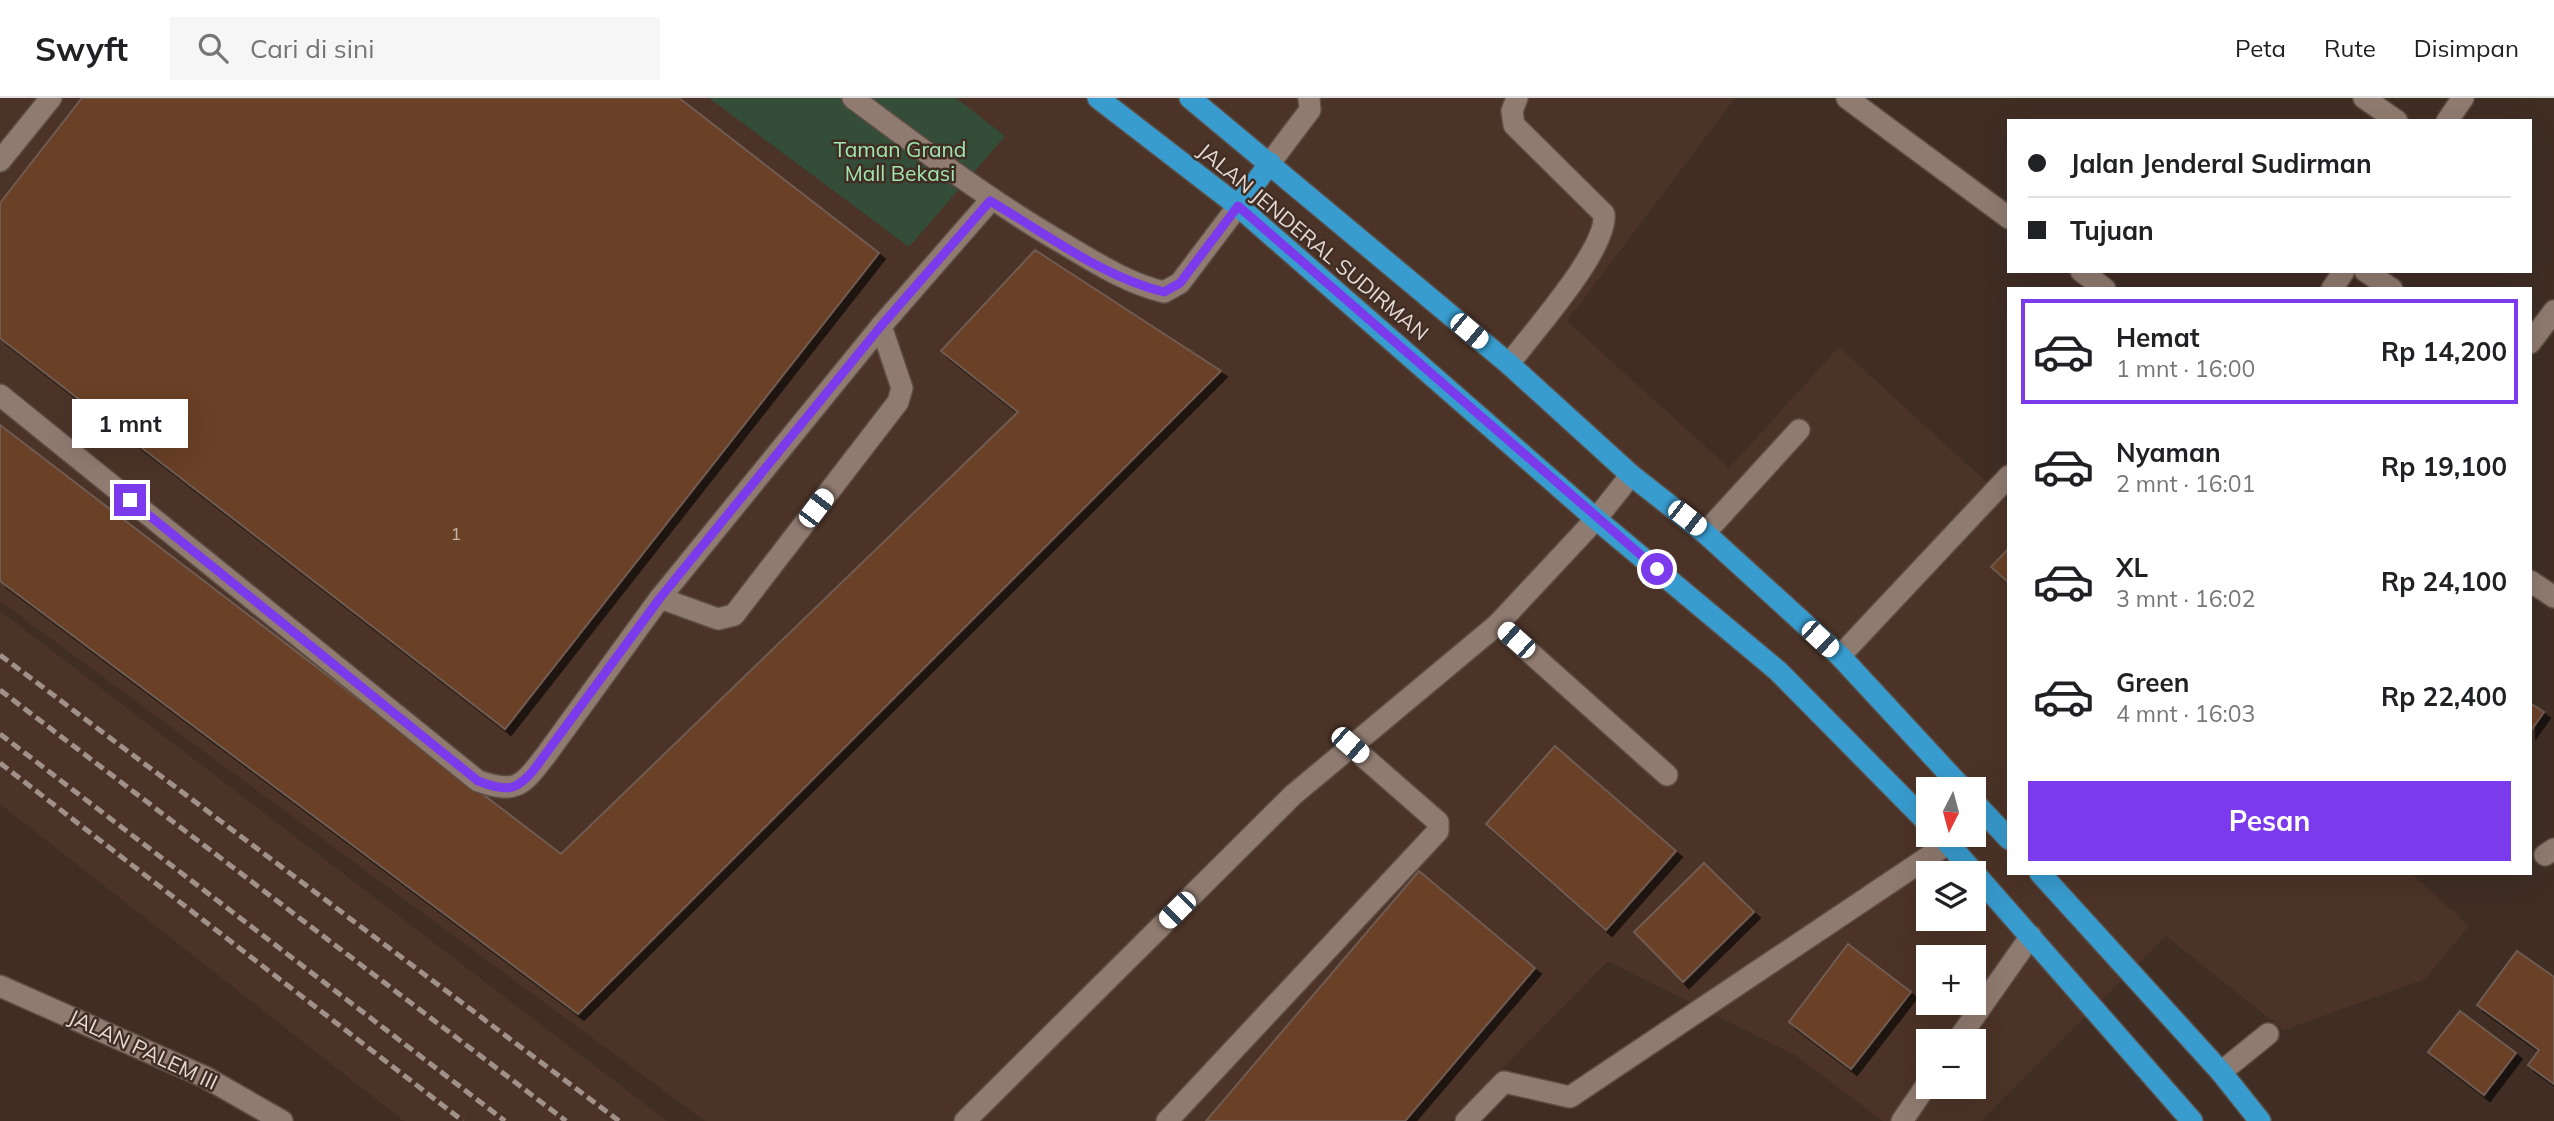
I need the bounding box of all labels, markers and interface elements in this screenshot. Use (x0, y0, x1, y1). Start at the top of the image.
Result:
search box (170, 17, 660, 80)
text: Swyft (35, 28, 128, 69)
icon: search (194, 29, 232, 67)
text: Cari di sini (250, 32, 374, 65)
text: Peta (2235, 33, 2286, 63)
text: Rute (2324, 33, 2376, 63)
text: Disimpan (2414, 33, 2519, 63)
park label: Taman Grand Mall Bekasi (834, 136, 966, 186)
street label: JALAN JENDERAL SUDIRMAN (1193, 137, 1434, 345)
text: Jalan Jenderal Sudirman (2070, 147, 2372, 180)
text: Tujuan (2070, 214, 2154, 247)
car (1447, 309, 1492, 353)
icon: car (2032, 320, 2095, 383)
text: Hemat (2116, 321, 2200, 354)
text: Rp 14,200 (2381, 335, 2507, 368)
text: 1 mnt · 16:00 (2116, 354, 2255, 383)
callout: 1 mnt (72, 398, 188, 448)
text: 1 mnt (98, 409, 162, 438)
icon: car (2032, 435, 2095, 498)
text: Nyaman (2116, 436, 2221, 469)
text: Rp 19,100 (2381, 450, 2507, 483)
text: 2 mnt · 16:01 (2116, 469, 2255, 498)
route end (114, 484, 146, 516)
car (795, 485, 838, 531)
car (1664, 497, 1711, 539)
house number: 1 (451, 522, 461, 545)
icon: car (2032, 550, 2095, 613)
text: XL (2116, 551, 2148, 584)
route start (1641, 553, 1673, 585)
text: Rp 24,100 (2381, 565, 2507, 598)
text: 3 mnt · 16:02 (2116, 584, 2255, 613)
car (1798, 617, 1843, 661)
car (1494, 618, 1539, 662)
icon: car (2032, 665, 2095, 728)
text: Green (2116, 666, 2189, 699)
text: Rp 22,400 (2381, 680, 2507, 713)
text: 4 mnt · 16:03 (2116, 699, 2255, 728)
car (1328, 723, 1373, 767)
north arrow (1916, 777, 1986, 847)
map controls (1916, 777, 1986, 1099)
button: Pesan (2028, 781, 2511, 861)
button: layers (1916, 861, 1986, 931)
car (1155, 888, 1200, 932)
button: + (1916, 945, 1986, 1015)
street label: JALAN PALEM III (65, 1003, 222, 1095)
button: − (1916, 1029, 1986, 1099)

